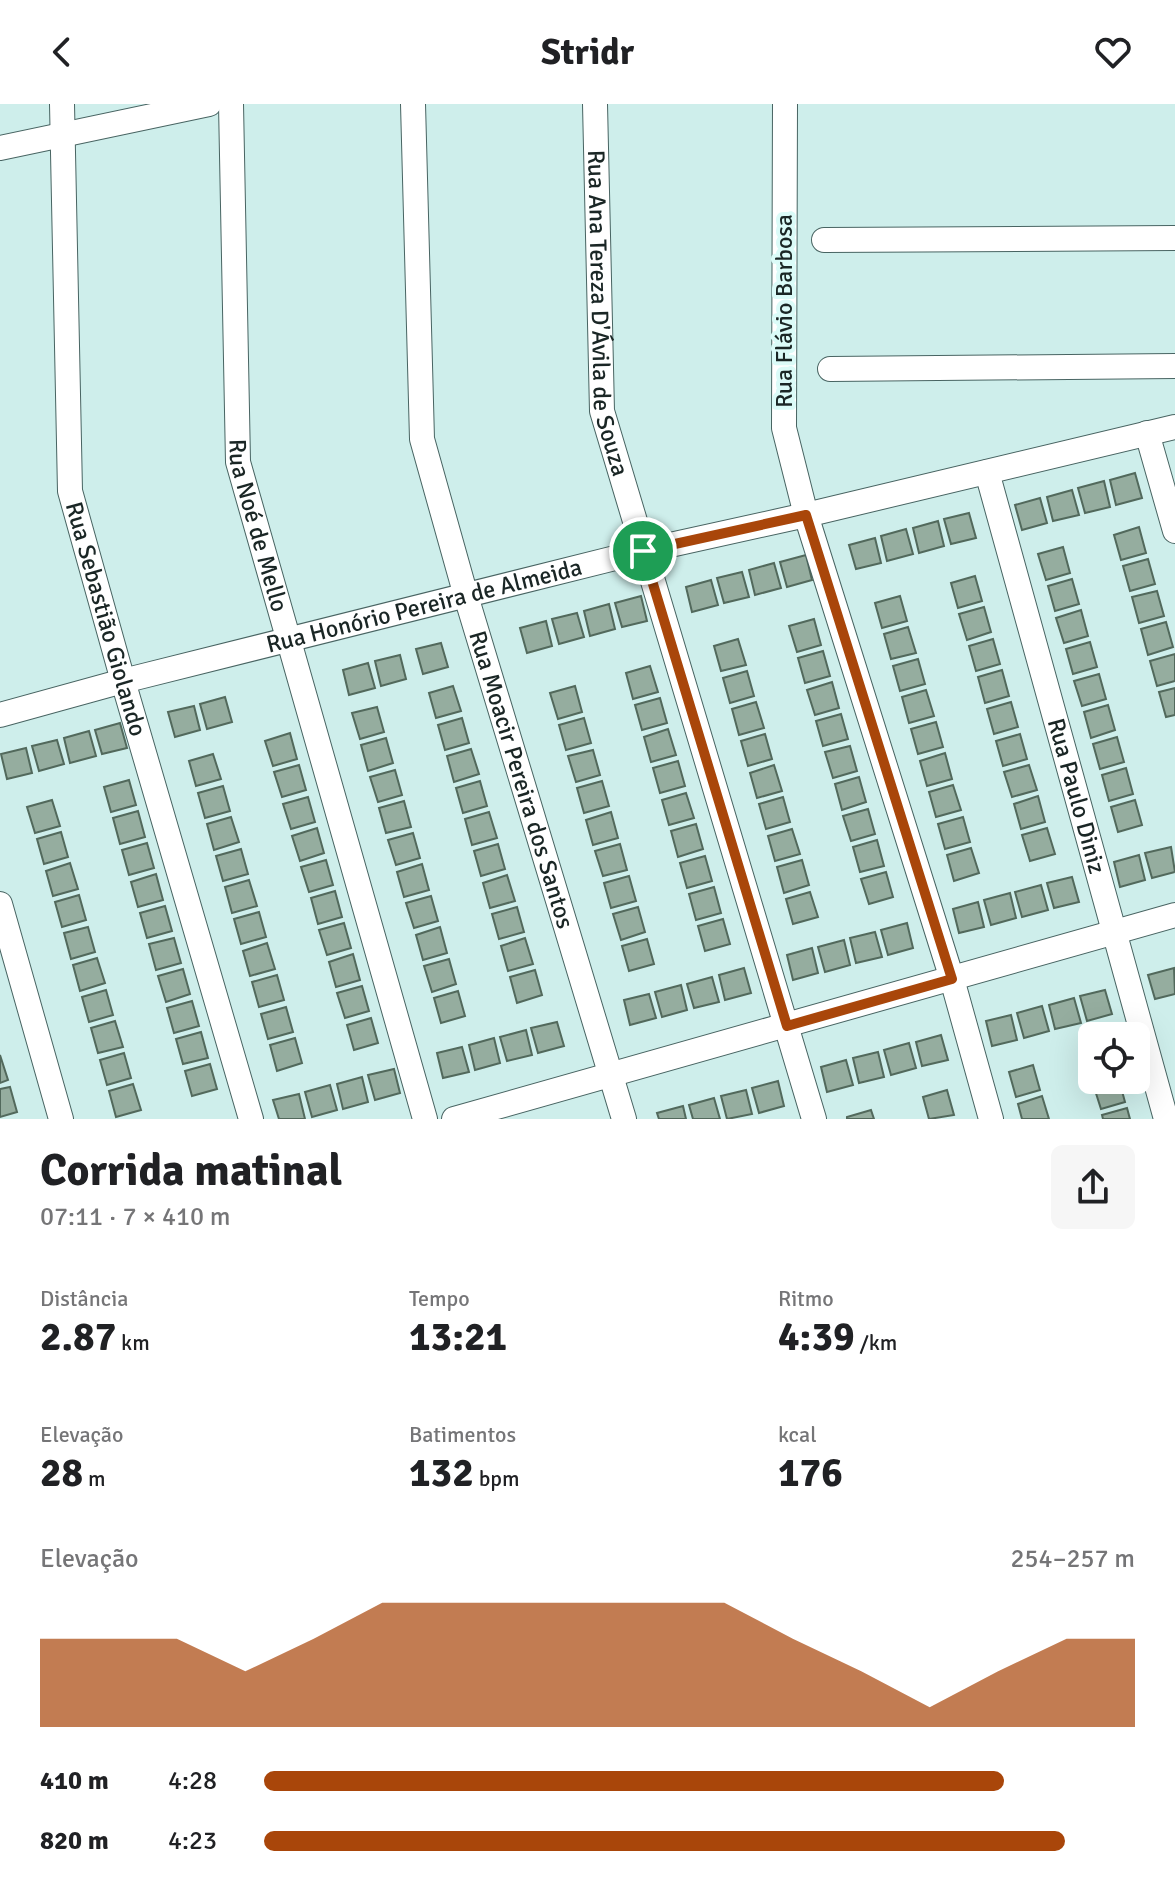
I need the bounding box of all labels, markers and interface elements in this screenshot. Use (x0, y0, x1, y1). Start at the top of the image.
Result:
icon: back (40, 30, 84, 74)
text: Stridr (541, 30, 634, 75)
icon: heart (1091, 30, 1135, 74)
street label: Rua Ana Tereza D'Ávila de Souza (581, 149, 636, 480)
street label: Rua Flávio Barbosa (769, 214, 799, 408)
street label: Rua Noé de Mello (223, 439, 295, 615)
street label: Rua Sebastião Giolando (59, 498, 153, 740)
pin (609, 517, 677, 585)
icon: arrive (621, 529, 665, 573)
street label: Rua Honório Pereira de Almeida (263, 552, 585, 660)
street label: Rua Moacir Pereira dos Santos (462, 627, 581, 932)
street label: Rua Paulo Diniz (1041, 715, 1112, 877)
map controls (1078, 1022, 1150, 1094)
button: locate (1078, 1022, 1150, 1094)
text: Corrida matinal (40, 1144, 342, 1198)
button: share (1051, 1145, 1135, 1229)
text: 07:11 · 7 × 410 m (40, 1201, 231, 1233)
text: Distância (40, 1285, 128, 1312)
text: Tempo (409, 1285, 470, 1312)
text: Ritmo (778, 1285, 834, 1312)
text: 2.87 (40, 1312, 116, 1362)
text: 13:21 (409, 1312, 507, 1362)
text: 4:39 (778, 1312, 855, 1362)
text: km (116, 1329, 150, 1356)
text: /km (855, 1329, 897, 1356)
text: Elevação (40, 1421, 123, 1448)
text: Batimentos (409, 1421, 516, 1448)
text: kcal (778, 1421, 817, 1448)
text: 28 (40, 1448, 83, 1498)
text: 132 (409, 1448, 474, 1498)
text: 176 (778, 1448, 843, 1498)
text: m (83, 1465, 106, 1492)
text: bpm (474, 1465, 519, 1492)
text: Elevação (40, 1543, 139, 1575)
text: 254–257 m (1011, 1543, 1135, 1575)
text: 410 m (40, 1765, 109, 1797)
text: 4:28 (168, 1765, 217, 1797)
text: 820 m (40, 1825, 109, 1857)
text: 4:23 (168, 1825, 217, 1857)

